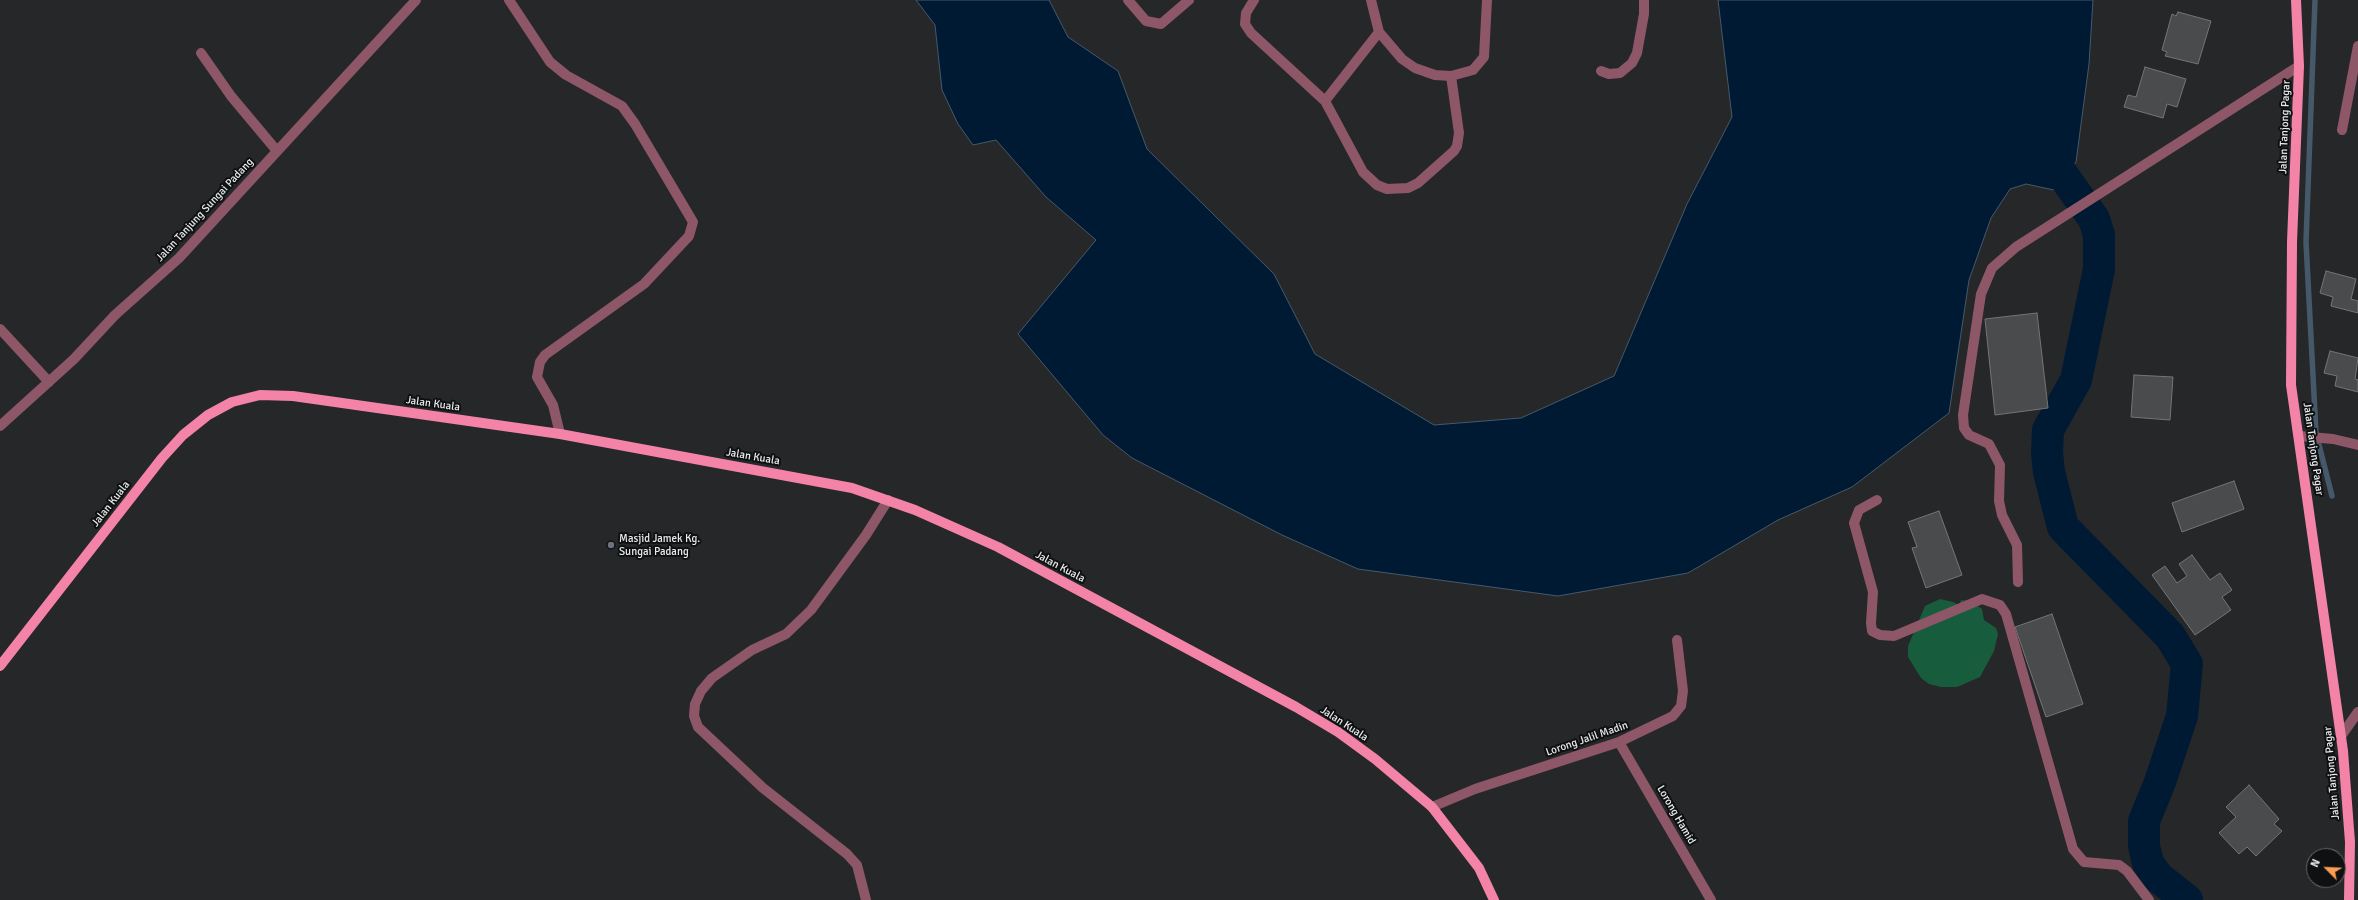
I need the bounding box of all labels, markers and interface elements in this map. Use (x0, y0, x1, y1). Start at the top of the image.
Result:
street label: Jalan Tanjong Pagar (2277, 80, 2293, 174)
street label: Jalan Tanjung Sungai Padang (154, 156, 256, 264)
street label: Jalan Kuala (405, 394, 461, 414)
street label: Jalan Tanjong Pagar (2300, 402, 2326, 496)
street label: Jalan Kuala (725, 446, 781, 468)
street label: Jalan Kuala (89, 479, 133, 529)
place label: Masjid Jamek Kg. Sungai Padang (619, 532, 700, 558)
marker: Masjid Jamek Kg. Sungai Padang (606, 540, 616, 550)
street label: Jalan Kuala (1033, 548, 1087, 586)
street label: Jalan Kuala (1318, 704, 1370, 744)
street label: Lorong Jalil Madin (1544, 719, 1630, 759)
street label: Jalan Tanjong Pagar (2321, 726, 2343, 820)
street label: Lorong Hamid (1654, 783, 1698, 847)
north arrow (2306, 848, 2346, 888)
text: N (2308, 857, 2323, 869)

